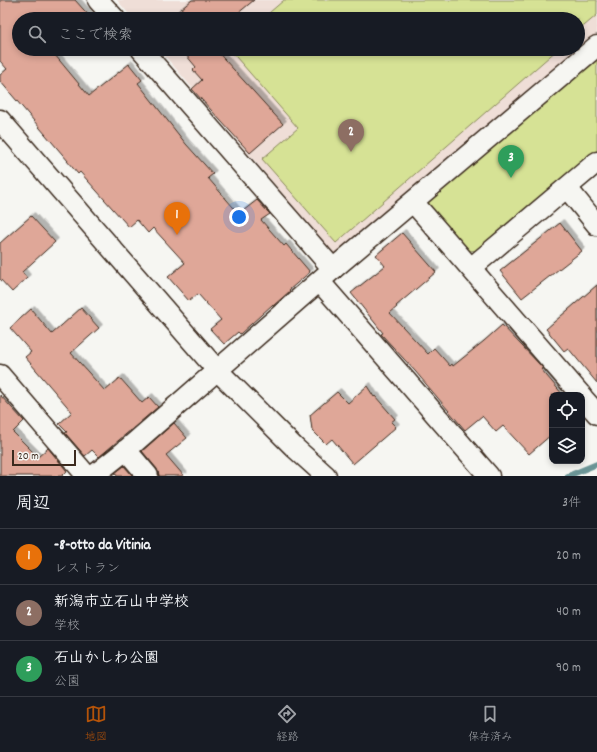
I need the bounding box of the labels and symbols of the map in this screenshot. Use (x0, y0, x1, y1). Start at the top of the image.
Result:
pin: 2 (338, 119, 364, 152)
pin: 3 (498, 145, 524, 178)
pin: 1 (164, 202, 190, 235)
your location (229, 207, 249, 227)
scale bar (12, 448, 76, 467)

